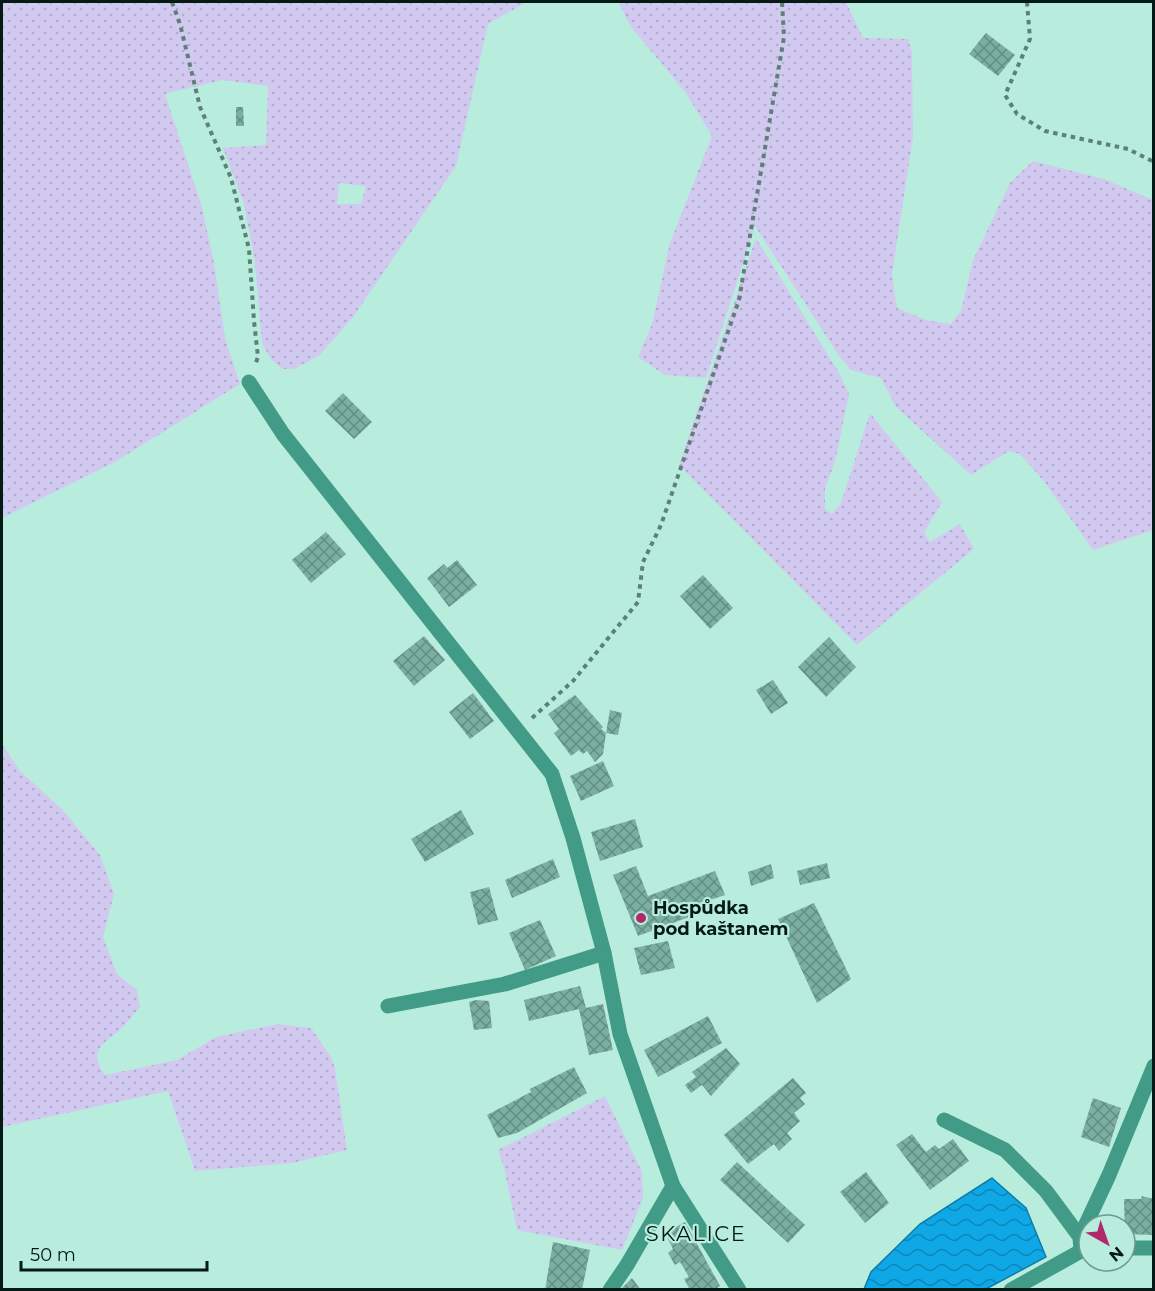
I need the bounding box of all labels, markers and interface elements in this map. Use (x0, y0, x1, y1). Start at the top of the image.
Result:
place label: Hospůdka pod kaštanem (653, 897, 788, 940)
marker: Hospůdka pod kaštanem (634, 911, 648, 925)
north arrow (1077, 1213, 1137, 1273)
district label: SKALICE (646, 1221, 746, 1246)
scale bar (21, 1234, 207, 1272)
text: N (1105, 1243, 1127, 1266)
text: 50 m (30, 1244, 76, 1266)

